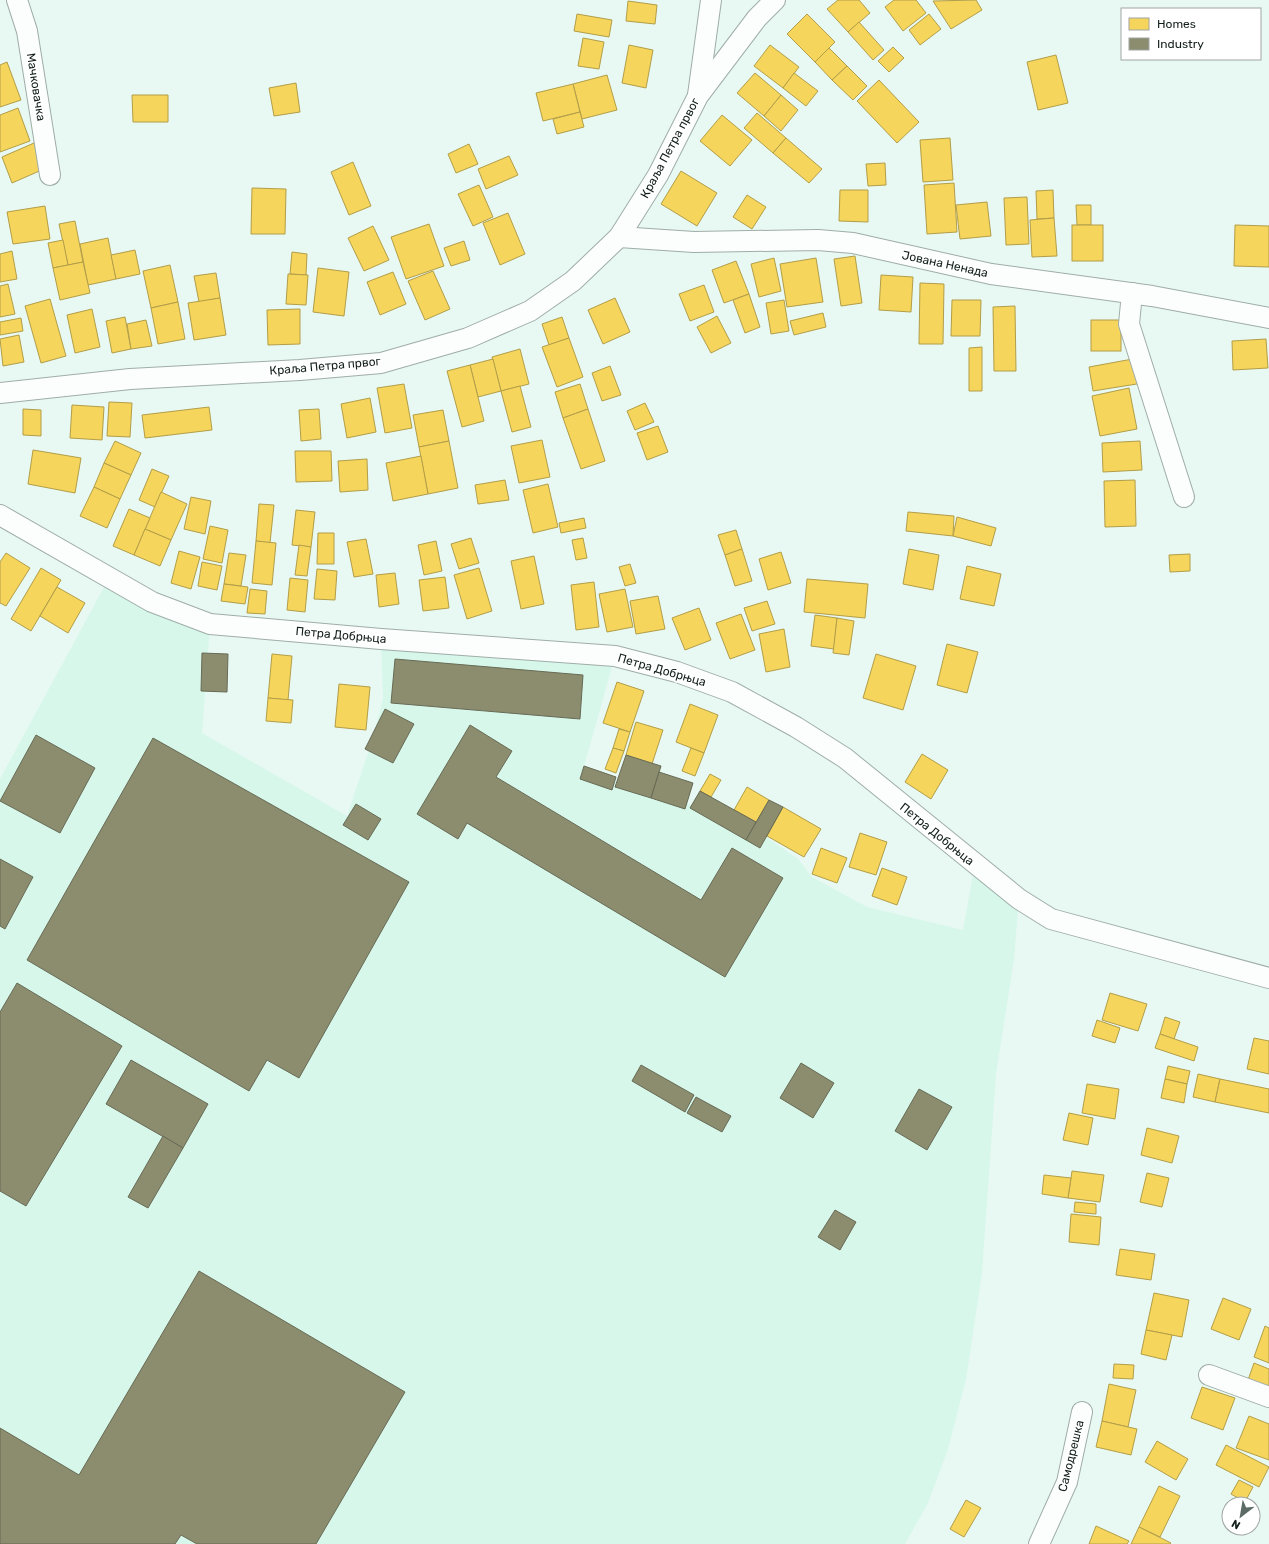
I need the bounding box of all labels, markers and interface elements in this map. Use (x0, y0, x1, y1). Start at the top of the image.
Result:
legend (1121, 8, 1261, 60)
text: Homes (1157, 17, 1196, 31)
text: Industry (1157, 37, 1204, 51)
street label: Мачковачка (24, 52, 48, 122)
street label: Краља Петра првог (638, 95, 703, 201)
street label: Јована Ненада (901, 248, 989, 280)
street label: Краља Петра првог (269, 354, 382, 378)
street label: Петра Добрњца (295, 624, 387, 646)
street label: Петра Добрњца (616, 651, 708, 689)
street label: Петра Добрњца (897, 800, 977, 868)
street label: Самодрешка (1055, 1419, 1087, 1493)
north arrow (1221, 1496, 1261, 1536)
text: N (1229, 1516, 1243, 1532)

